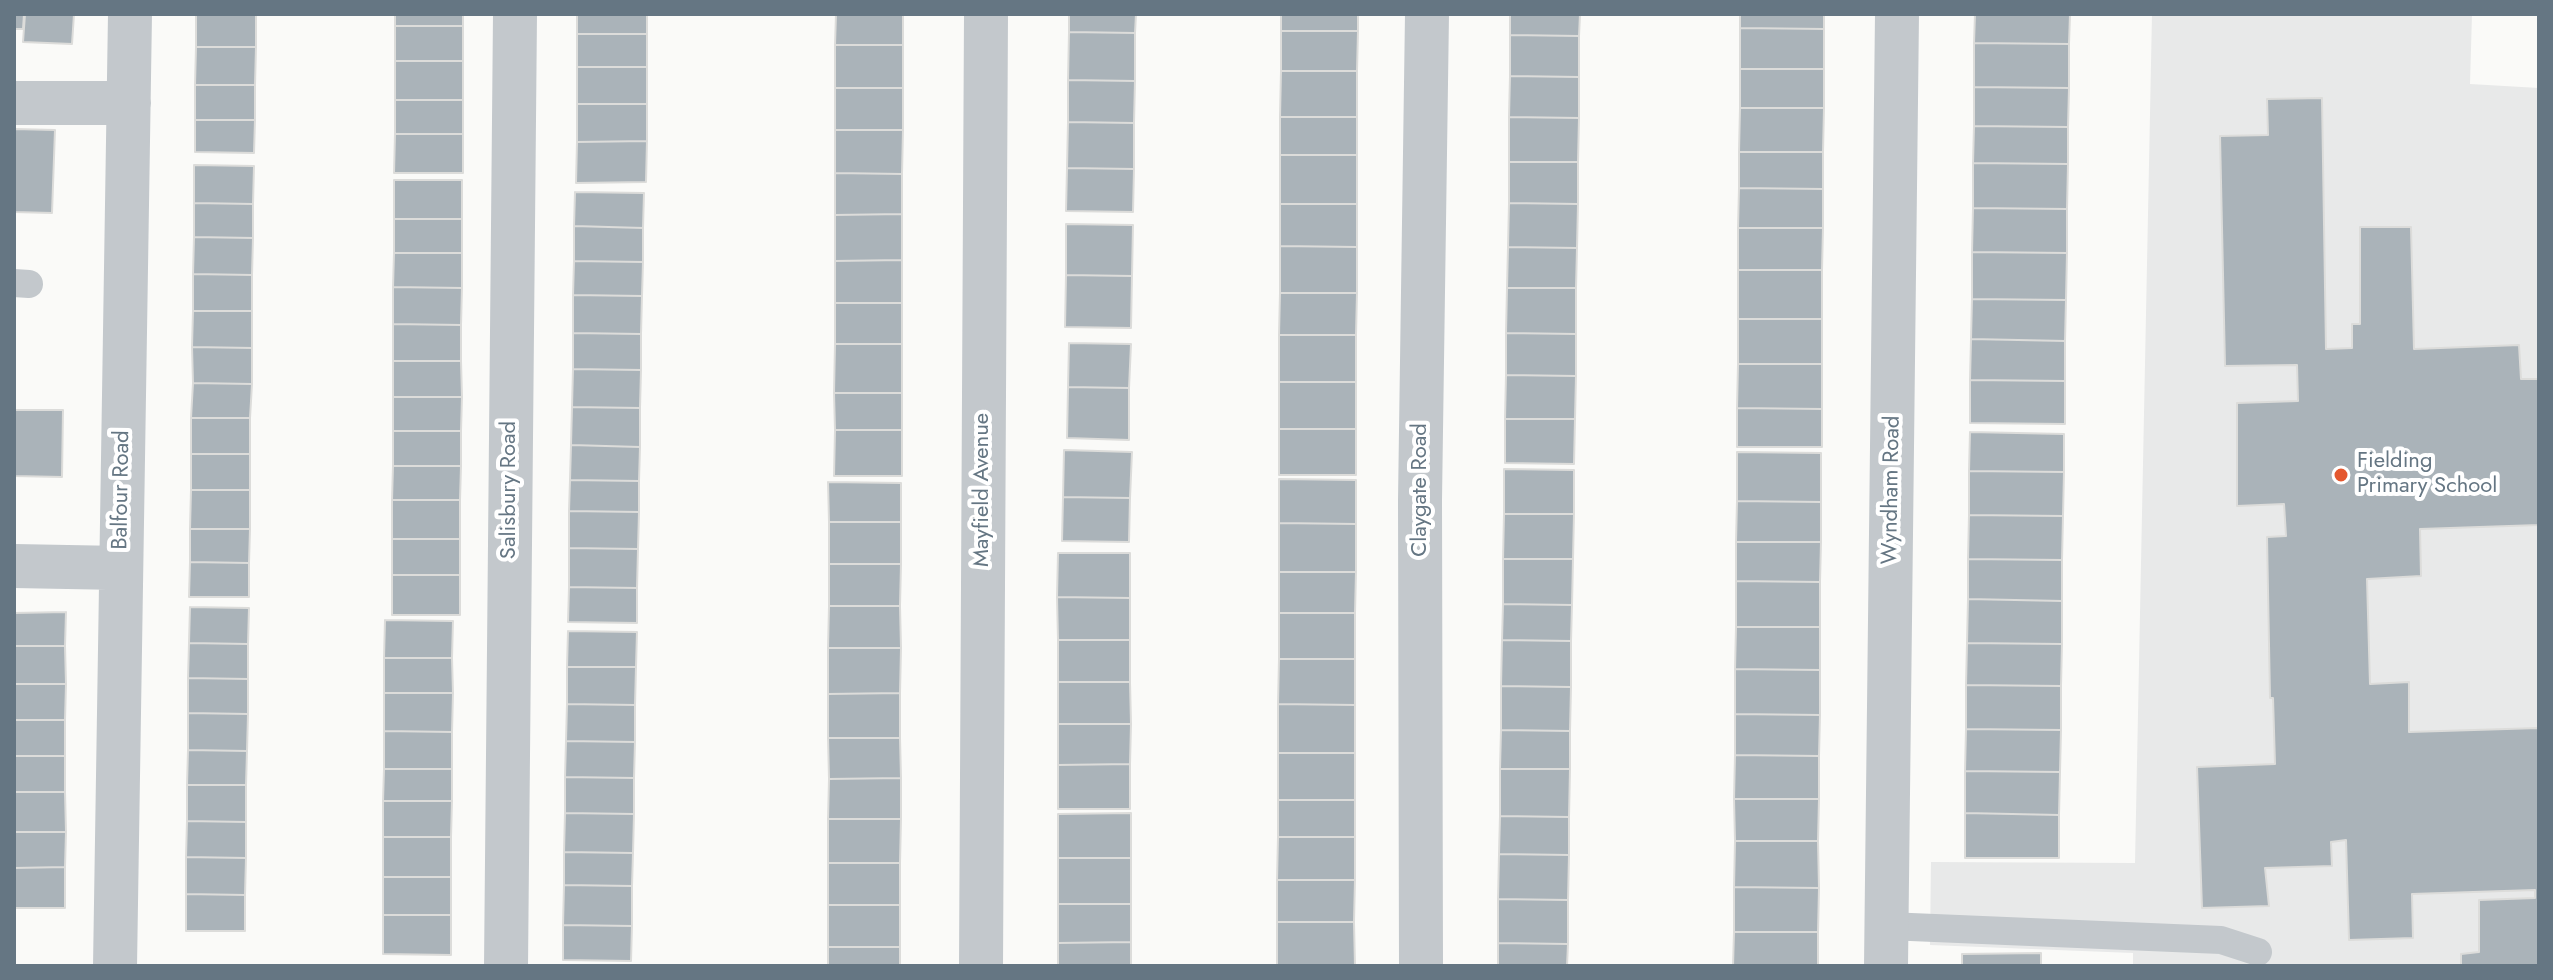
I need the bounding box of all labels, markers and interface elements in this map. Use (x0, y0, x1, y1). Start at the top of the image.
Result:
street label: Mayfield Avenue (970, 413, 996, 567)
street label: Wyndham Road (1878, 415, 1906, 565)
street label: Salisbury Road (497, 421, 523, 559)
street label: Claygate Road (1408, 423, 1434, 557)
street label: Balfour Road (108, 430, 136, 550)
place label: Fielding Primary School (2357, 449, 2497, 500)
marker: Fielding Primary School (2332, 466, 2350, 484)

